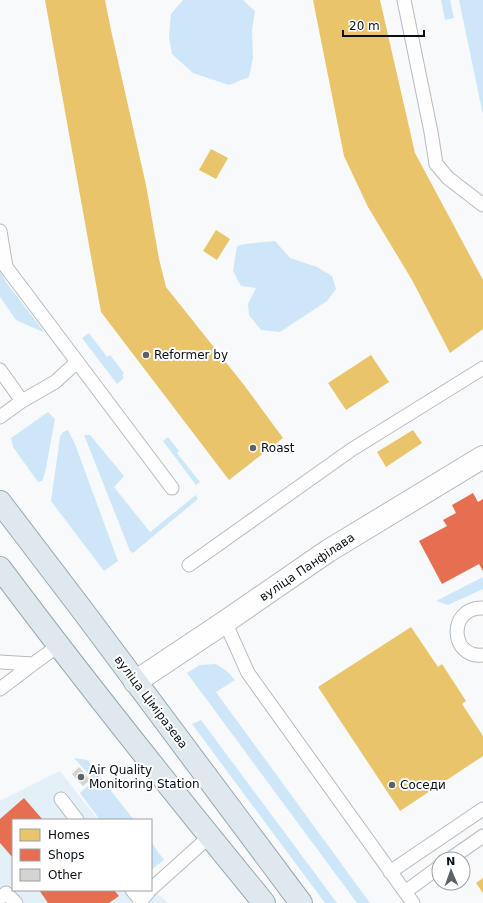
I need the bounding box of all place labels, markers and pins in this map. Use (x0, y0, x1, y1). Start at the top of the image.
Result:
place label: Reformer by (154, 348, 228, 362)
marker: Reformer by (141, 350, 151, 360)
place label: Roast (261, 441, 295, 455)
marker: Roast (248, 443, 258, 453)
place label: Air Quality Monitoring Station (89, 763, 200, 791)
marker: Air Quality Monitoring Station (76, 772, 86, 782)
place label: Соседи (400, 778, 446, 792)
marker: Соседи (387, 780, 397, 790)

